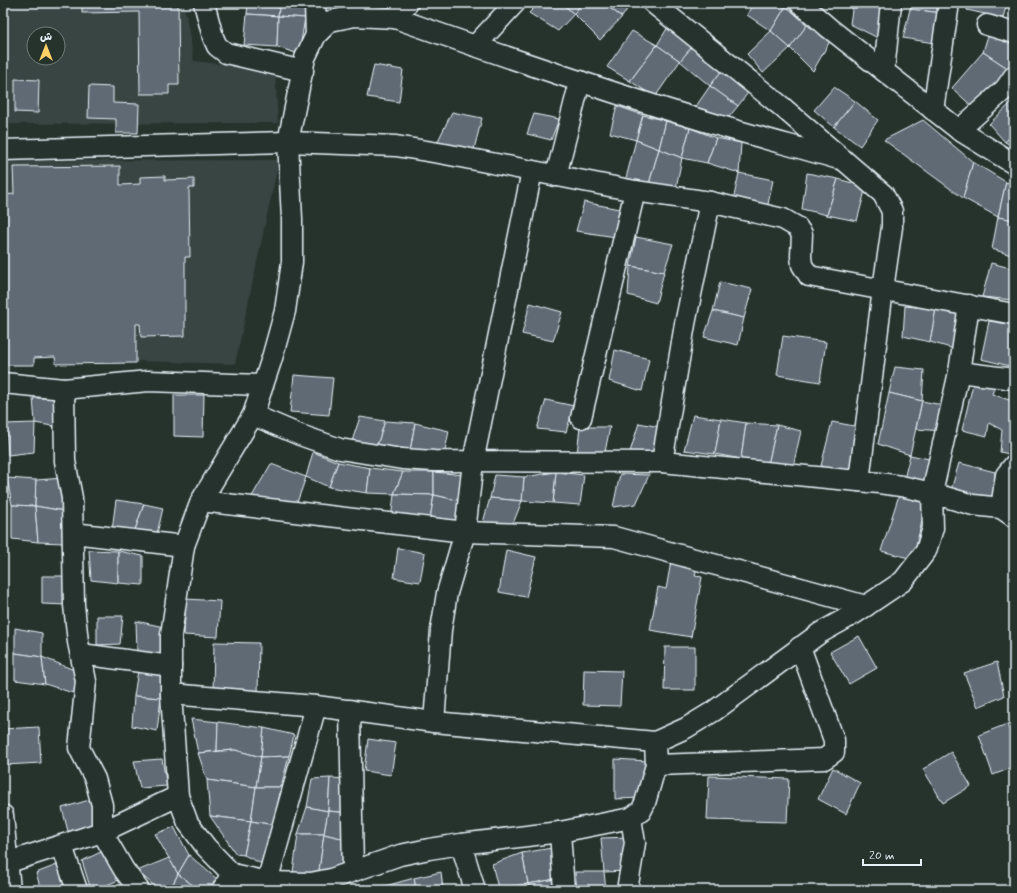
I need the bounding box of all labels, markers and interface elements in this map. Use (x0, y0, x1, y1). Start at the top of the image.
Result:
north arrow (26, 26, 66, 66)
text: ش (40, 30, 52, 44)
scale bar (863, 841, 921, 867)
text: 20 m (869, 848, 895, 864)

